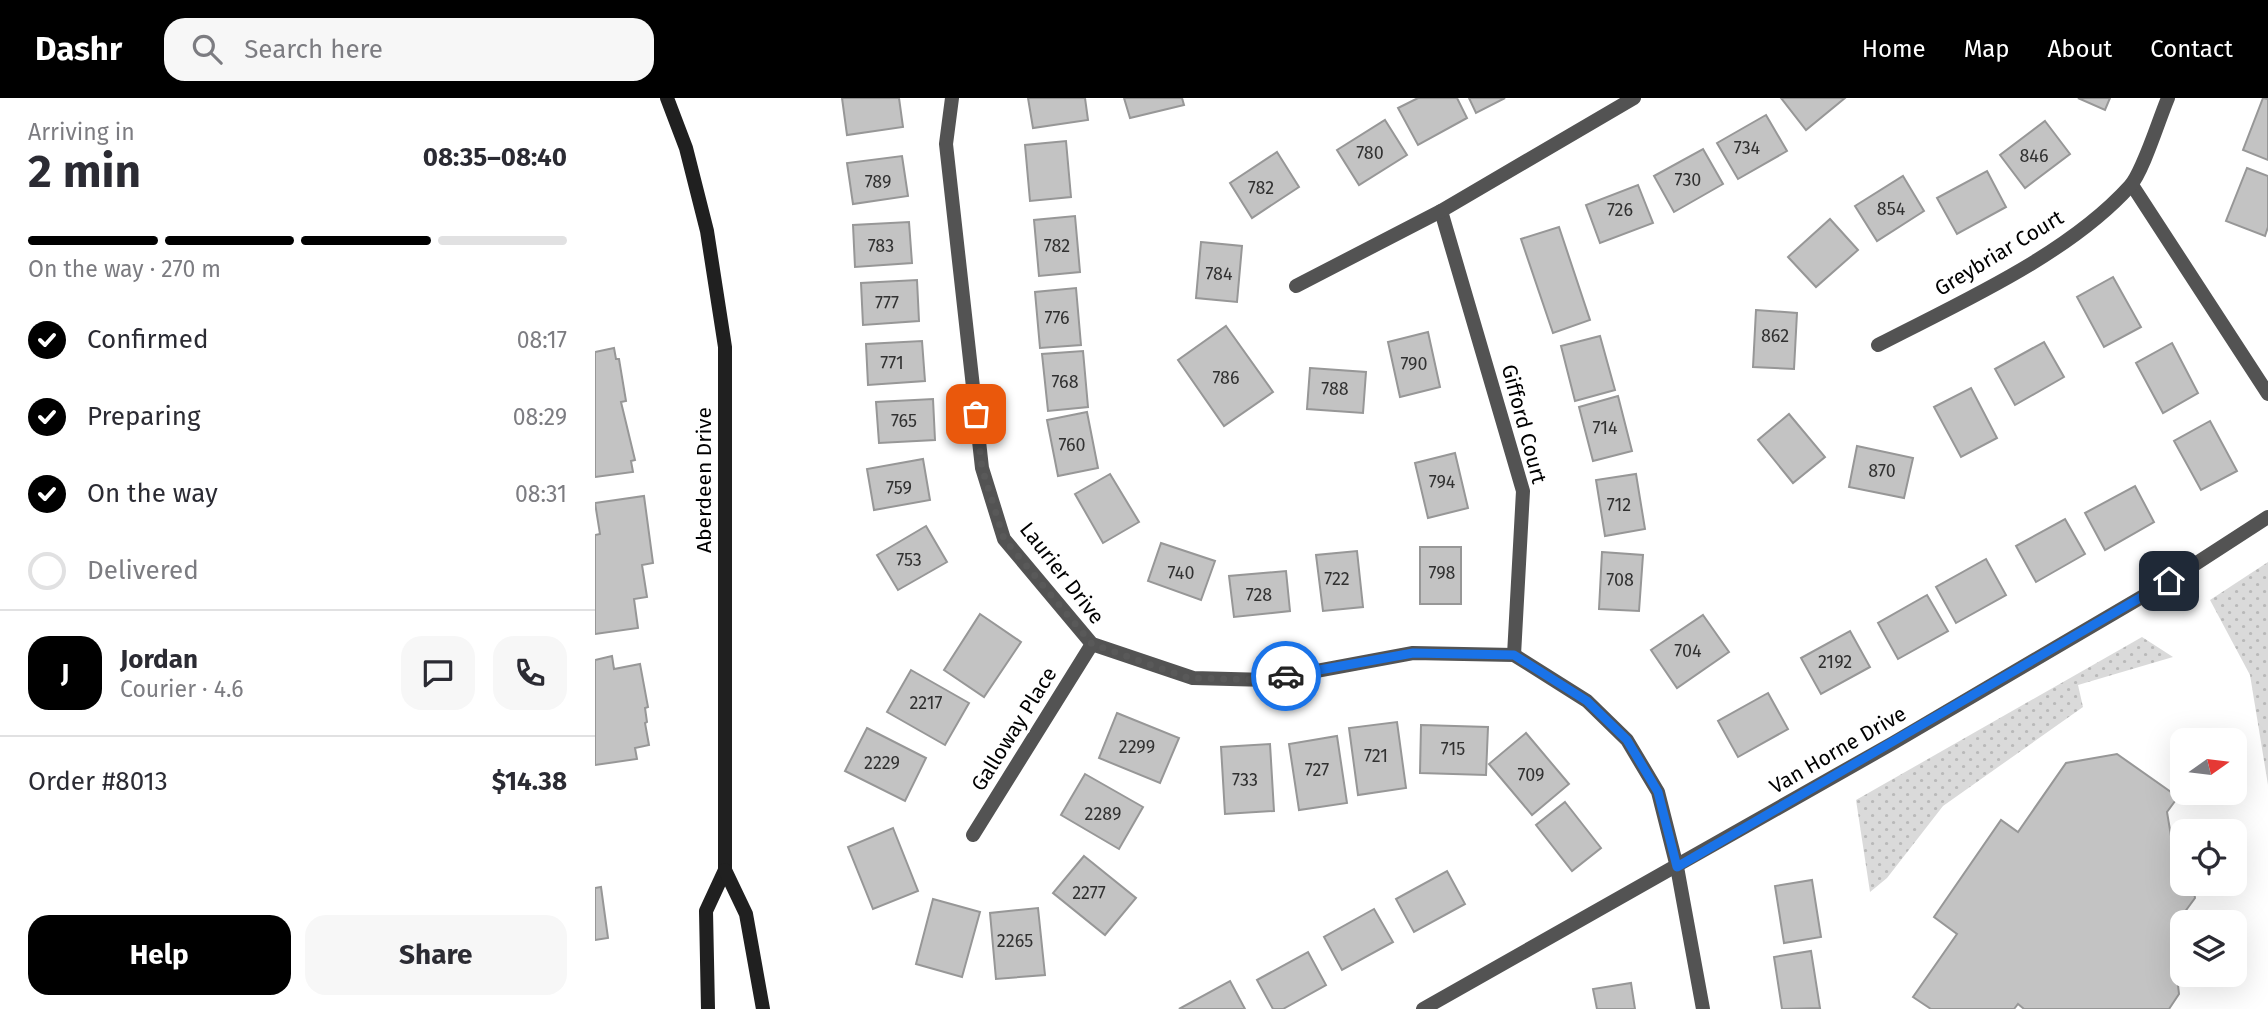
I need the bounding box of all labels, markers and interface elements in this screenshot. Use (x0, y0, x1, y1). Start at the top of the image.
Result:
search box (164, 18, 654, 81)
text: Dashr (35, 29, 122, 69)
icon: search (188, 30, 226, 68)
text: Search here (244, 34, 383, 65)
text: Home (1862, 35, 1926, 63)
text: Map (1964, 35, 2010, 63)
text: About (2048, 35, 2112, 63)
text: Contact (2150, 35, 2233, 63)
text: Arriving in (28, 118, 135, 146)
house number: 734 (1734, 137, 1761, 159)
text: 08:35–08:40 (423, 142, 567, 173)
house number: 780 (1356, 142, 1384, 164)
text: 2 min (28, 144, 141, 199)
house number: 846 (2019, 145, 2049, 167)
house number: 730 (1675, 169, 1701, 191)
house number: 789 (865, 171, 891, 193)
house number: 782 (1248, 177, 1274, 199)
house number: 854 (1877, 198, 1906, 220)
house number: 726 (1607, 199, 1633, 221)
street label: Greybriar Court (1930, 204, 2068, 302)
house number: 783 (868, 235, 894, 257)
house number: 782 (1044, 235, 1070, 257)
text: On the way · 270 m (28, 255, 221, 283)
house number: 784 (1205, 263, 1233, 285)
house number: 777 (875, 292, 899, 314)
house number: 776 (1044, 307, 1070, 329)
icon: check (28, 321, 66, 359)
text: Confirmed (87, 324, 208, 355)
house number: 862 (1761, 325, 1789, 347)
text: 08:17 (517, 326, 567, 354)
house number: 771 (880, 352, 904, 374)
house number: 790 (1400, 353, 1428, 375)
street label: Gifford Court (1496, 362, 1553, 487)
house number: 786 (1212, 367, 1240, 389)
house number: 768 (1051, 371, 1079, 393)
house number: 788 (1321, 378, 1349, 400)
pin (946, 384, 1006, 444)
icon: bag (957, 395, 995, 433)
icon: check (28, 398, 66, 436)
text: Preparing (87, 401, 200, 432)
text: 08:29 (513, 403, 567, 431)
street label: Aberdeen Drive (691, 407, 717, 553)
house number: 765 (891, 410, 917, 432)
house number: 714 (1592, 417, 1618, 439)
house number: 760 (1058, 434, 1086, 456)
house number: 870 (1868, 460, 1896, 482)
house number: 794 (1429, 471, 1456, 493)
icon: check (28, 475, 66, 513)
house number: 759 (886, 477, 912, 499)
text: On the way (87, 478, 218, 509)
text: 08:31 (515, 480, 567, 508)
house number: 712 (1607, 494, 1631, 516)
street label: Laurier Drive (1014, 517, 1110, 629)
house number: 753 (896, 549, 922, 571)
pin (2139, 551, 2199, 611)
text: Delivered (87, 555, 199, 586)
house number: 740 (1168, 562, 1194, 584)
house number: 798 (1428, 562, 1456, 584)
icon: home (2150, 562, 2188, 600)
house number: 722 (1324, 568, 1350, 590)
house number: 708 (1606, 569, 1634, 591)
house number: 728 (1246, 584, 1272, 606)
button: chat (401, 636, 475, 710)
button: phone (493, 636, 567, 710)
house number: 704 (1674, 640, 1702, 662)
courier (1251, 641, 1321, 711)
text: Jordan (120, 644, 198, 675)
house number: 2192 (1818, 651, 1852, 673)
icon: car (1267, 657, 1305, 695)
text: J (61, 658, 69, 689)
street label: Galloway Place (966, 662, 1062, 796)
text: Courier · 4.6 (120, 675, 244, 703)
house number: 2217 (909, 692, 943, 714)
street label: Van Horne Drive (1765, 700, 1911, 800)
north arrow (2170, 728, 2247, 805)
map controls (2170, 728, 2247, 987)
house number: 2299 (1119, 736, 1155, 758)
house number: 715 (1441, 738, 1465, 760)
house number: 721 (1364, 745, 1388, 767)
house number: 2229 (864, 752, 900, 774)
house number: 727 (1305, 759, 1329, 781)
house number: 709 (1517, 764, 1545, 786)
text: Order #8013 (28, 766, 168, 797)
text: $14.38 (492, 766, 567, 797)
house number: 733 (1232, 769, 1258, 791)
house number: 2289 (1085, 803, 1121, 825)
button: locate (2170, 819, 2247, 896)
house number: 2277 (1072, 882, 1106, 904)
button: layers (2170, 910, 2247, 987)
button: Help (28, 915, 291, 995)
button: Share (305, 915, 567, 995)
house number: 2265 (997, 930, 1033, 952)

